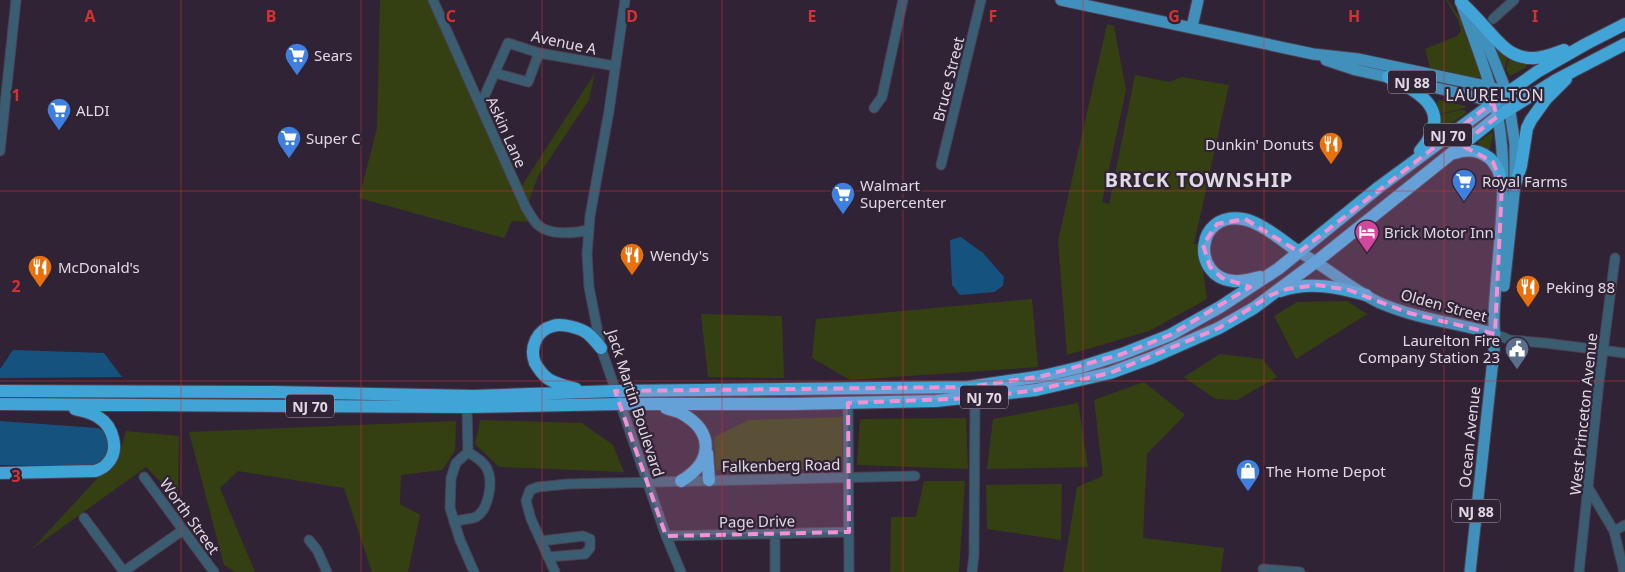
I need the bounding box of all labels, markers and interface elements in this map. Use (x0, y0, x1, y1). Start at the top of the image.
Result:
text: A (84, 5, 96, 27)
text: B (266, 5, 276, 27)
text: C (446, 5, 456, 27)
text: D (626, 5, 638, 27)
text: E (808, 5, 817, 27)
text: F (989, 5, 997, 27)
text: G (1168, 5, 1180, 27)
text: H (1348, 5, 1360, 27)
text: I (1532, 5, 1538, 27)
street label: Avenue A (530, 25, 599, 59)
street label: Bruce Street (928, 34, 968, 123)
supermarket icon: Sears (284, 42, 310, 76)
place label: Sears (314, 45, 353, 65)
road number: NJ 88 (1388, 70, 1436, 94)
text: 1 (11, 84, 21, 106)
district label: LAURELTON (1445, 84, 1545, 106)
street label: Askin Lane (482, 93, 532, 171)
supermarket icon: ALDI (46, 97, 72, 131)
place label: ALDI (76, 100, 109, 120)
road number: NJ 70 (1424, 124, 1472, 146)
supermarket icon: Super C (276, 125, 302, 159)
place label: Super C (306, 128, 361, 148)
restaurant icon: Dunkin' Donuts (1318, 131, 1344, 165)
place label: Dunkin' Donuts (1205, 134, 1314, 154)
district label: BRICK TOWNSHIP (1105, 166, 1293, 193)
supermarket icon: Royal Farms (1451, 168, 1477, 202)
place label: Royal Farms (1482, 171, 1568, 191)
place label: Walmart Supercenter (860, 175, 946, 212)
supermarket icon: Walmart Supercenter (830, 181, 856, 215)
hotel icon: Brick Motor Inn (1354, 219, 1380, 253)
place label: Brick Motor Inn (1384, 222, 1494, 242)
restaurant icon: Wendy's (619, 242, 645, 276)
place label: Wendy's (650, 245, 709, 265)
restaurant icon: McDonald's (27, 254, 53, 288)
place label: McDonald's (58, 257, 140, 277)
restaurant icon: Peking 88 (1515, 274, 1541, 308)
text: 2 (11, 275, 21, 297)
place label: Peking 88 (1546, 277, 1615, 297)
street label: Olden Street (1399, 284, 1490, 326)
street label: Jack Martin Boulevard (602, 325, 669, 479)
place label: Laurelton Fire Company Station 23 (1358, 330, 1500, 367)
street label: West Princeton Avenue (1565, 332, 1601, 496)
public building icon: Laurelton Fire Company Station 23 (1504, 336, 1530, 370)
street label: Ocean Avenue (1454, 385, 1484, 489)
road number: NJ 70 (960, 386, 1008, 408)
road number: NJ 70 (286, 394, 334, 418)
street label: Falkenberg Road (721, 454, 841, 476)
shop icon: The Home Depot (1235, 458, 1261, 492)
place label: The Home Depot (1266, 461, 1386, 481)
text: 3 (11, 465, 21, 487)
street label: Worth Street (156, 474, 225, 559)
road number: NJ 88 (1452, 500, 1500, 522)
street label: Page Drive (719, 510, 795, 532)

